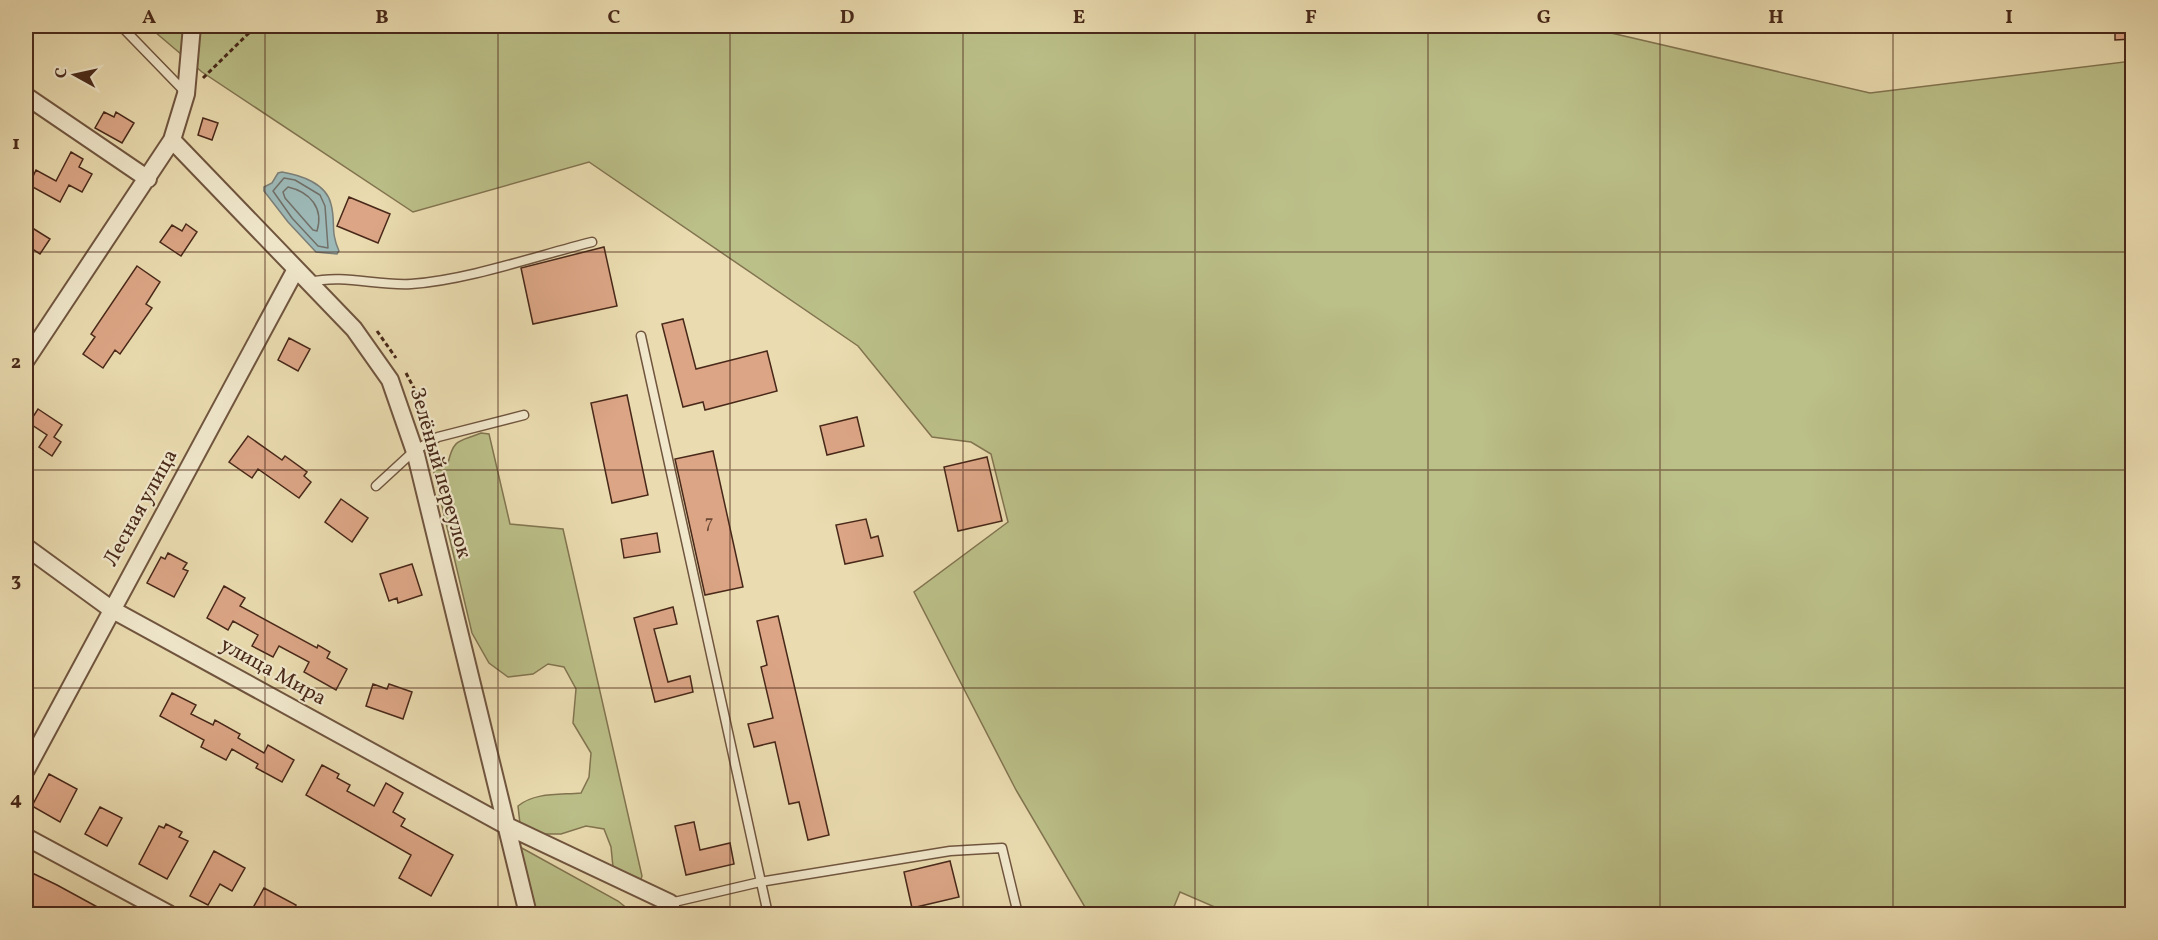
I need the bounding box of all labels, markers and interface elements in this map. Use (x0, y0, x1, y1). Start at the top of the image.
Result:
text: A (142, 4, 156, 32)
text: B (375, 4, 389, 32)
text: C (608, 4, 621, 32)
text: D (840, 4, 854, 32)
text: E (1073, 4, 1085, 32)
text: F (1305, 4, 1317, 32)
text: G (1537, 4, 1551, 32)
text: H (1768, 4, 1784, 32)
text: I (2005, 4, 2013, 32)
north arrow (45, 45, 105, 105)
text: С (51, 67, 74, 80)
text: 1 (12, 130, 20, 158)
text: 2 (11, 349, 21, 377)
street label: Зелёный переулок (402, 384, 478, 562)
street label: Лесная улица (97, 444, 185, 572)
house number: 7 (705, 511, 713, 536)
text: 3 (11, 567, 21, 595)
street label: улица Мира (215, 631, 331, 713)
text: 4 (10, 786, 22, 814)

